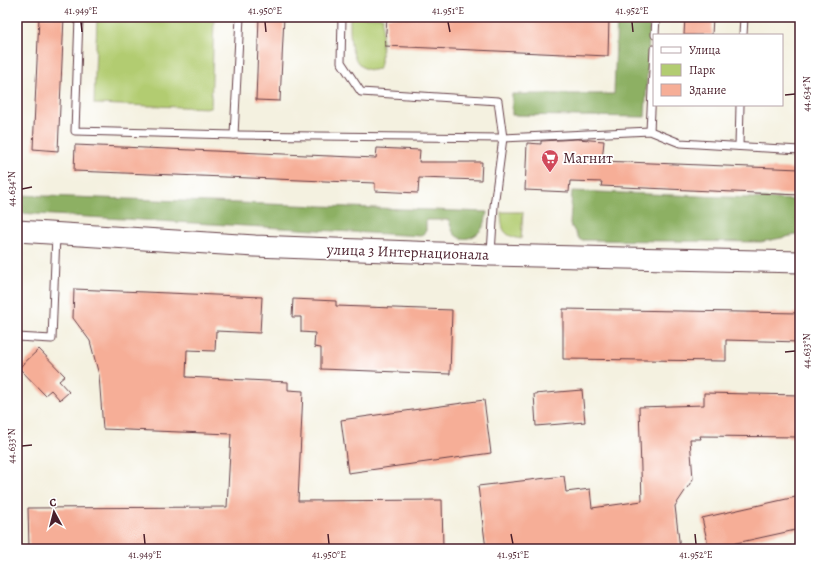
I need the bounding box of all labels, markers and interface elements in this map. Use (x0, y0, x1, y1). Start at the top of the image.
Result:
text: 41.949°E (64, 4, 98, 17)
text: 41.950°E (248, 4, 282, 17)
text: 41.951°E (432, 4, 464, 17)
text: 41.952°E (615, 4, 649, 17)
legend (653, 34, 783, 106)
text: Улица (689, 42, 721, 58)
text: Парк (689, 62, 715, 78)
text: 44.634°N (800, 76, 813, 112)
text: Здание (689, 82, 726, 98)
supermarket icon: Магнит (540, 148, 560, 173)
place label: Магнит (563, 148, 613, 168)
text: 44.634°N (5, 171, 18, 207)
street label: улица 3 Интернационала (326, 239, 489, 265)
text: 44.633°N (800, 333, 813, 369)
text: 44.633°N (5, 428, 18, 464)
north arrow (34, 492, 74, 532)
text: С (49, 495, 57, 510)
text: 41.949°E (128, 548, 162, 561)
text: 41.950°E (312, 548, 346, 561)
text: 41.951°E (497, 548, 529, 561)
text: 41.952°E (679, 548, 713, 561)

